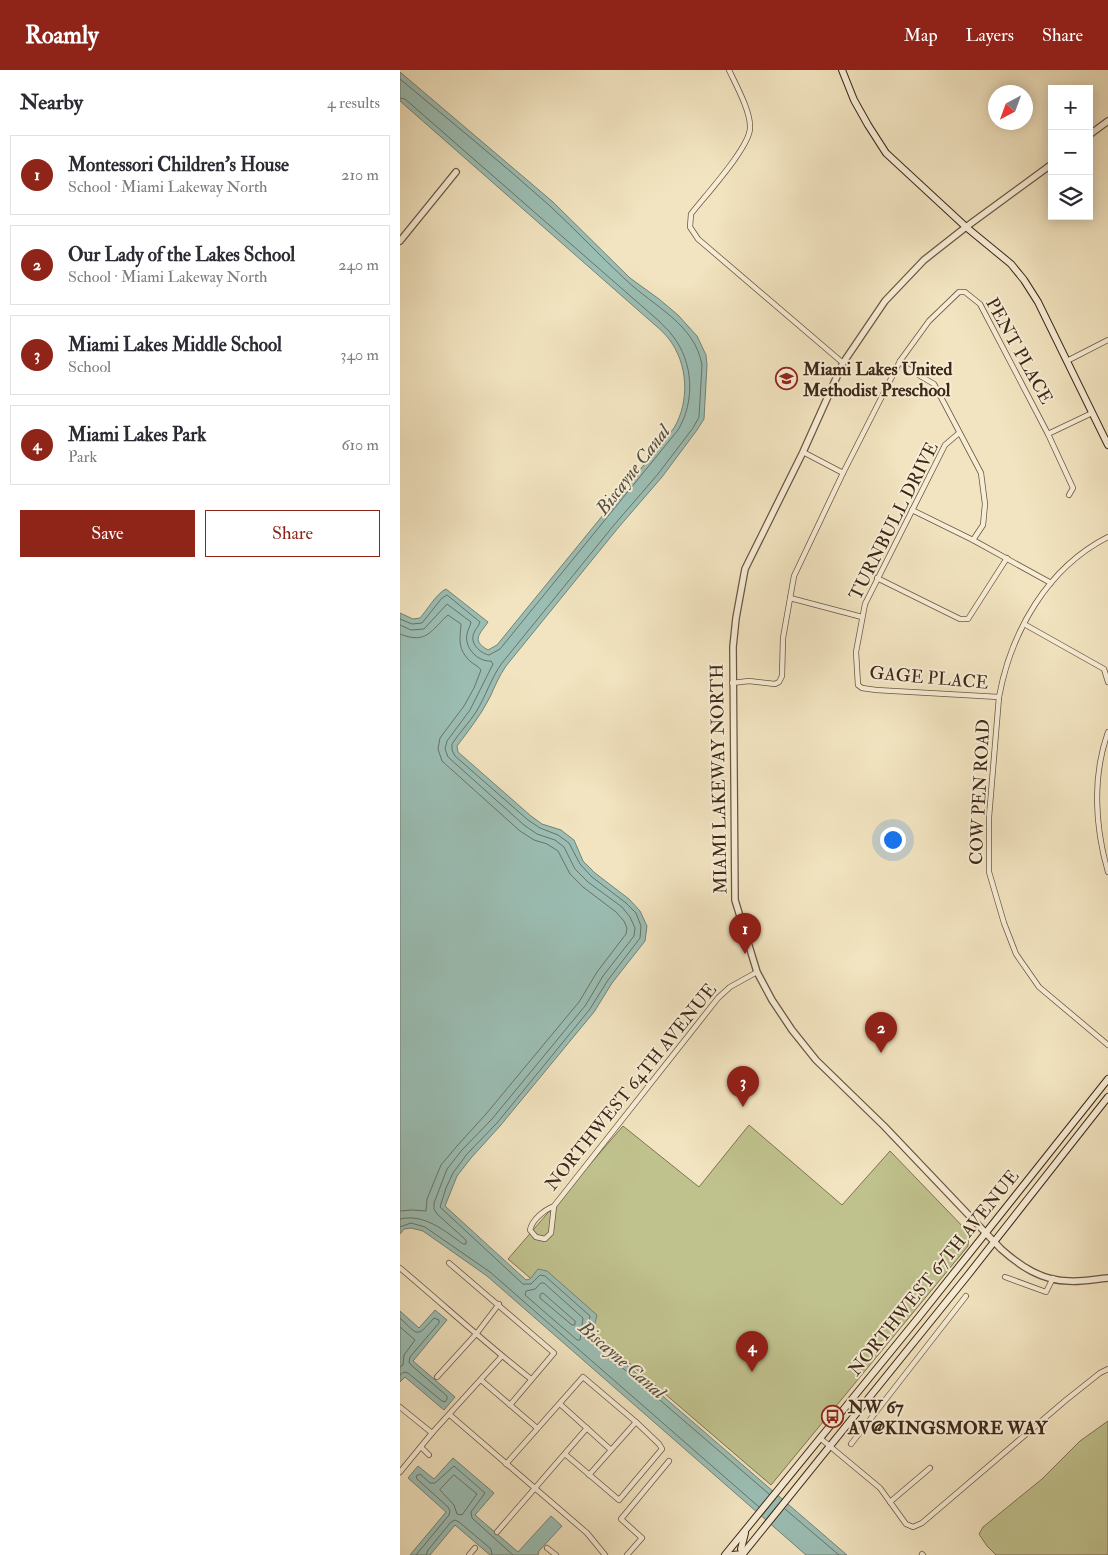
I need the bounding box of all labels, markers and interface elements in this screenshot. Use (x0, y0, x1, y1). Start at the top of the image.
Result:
text: Roamly (25, 20, 99, 51)
text: Map (904, 24, 938, 47)
text: Layers (966, 24, 1014, 47)
text: Share (1042, 24, 1083, 47)
north arrow (988, 85, 1033, 130)
map controls (1048, 85, 1093, 220)
button: + (1048, 85, 1093, 130)
text: Nearby (20, 89, 83, 116)
text: 4 results (327, 93, 380, 113)
button: − (1048, 130, 1093, 175)
text: Montessori Children's House (68, 153, 289, 177)
text: 1 (34, 165, 40, 185)
text: 210 m (341, 165, 379, 185)
button: layers (1048, 175, 1093, 220)
text: School · Miami Lakeway North (68, 177, 268, 197)
text: Our Lady of the Lakes School (68, 243, 295, 267)
text: 2 (33, 255, 41, 275)
text: 240 m (338, 255, 379, 275)
text: School · Miami Lakeway North (68, 267, 268, 287)
street label: PENT PLACE (980, 294, 1058, 408)
text: Miami Lakes Middle School (68, 333, 282, 357)
text: 3 (34, 345, 40, 365)
text: 340 m (340, 345, 379, 365)
text: School (68, 357, 111, 377)
place label: Miami Lakes United Methodist Preschool (802, 358, 952, 402)
school or university icon: Miami Lakes United Methodist Preschool (775, 367, 799, 391)
water label: Biscayne Canal (590, 419, 676, 520)
text: Miami Lakes Park (68, 423, 206, 447)
text: 4 (33, 435, 41, 455)
text: 610 m (341, 435, 379, 455)
street label: TURNBULL DRIVE (844, 438, 944, 604)
text: Park (68, 447, 97, 467)
button: Save (20, 510, 195, 557)
button: Share (205, 510, 380, 557)
street label: GAGE PLACE (868, 661, 990, 695)
street label: MIAMI LAKEWAY NORTH (705, 664, 733, 894)
street label: COW PEN ROAD (965, 719, 995, 865)
your location (880, 827, 906, 853)
pin: 1 (729, 913, 761, 954)
street label: NORTHWEST 64TH AVENUE (540, 979, 722, 1195)
pin: 2 (865, 1012, 897, 1053)
pin: 3 (727, 1066, 759, 1107)
street label: NORTHWEST 67TH AVENUE (844, 1165, 1024, 1381)
water label: Biscayne Canal (573, 1315, 671, 1405)
pin: 4 (736, 1331, 768, 1372)
place label: NW 67 AV@KINGSMORE WAY (847, 1396, 1048, 1440)
bus stop icon: NW 67 AV@KINGSMORE WAY (820, 1405, 844, 1429)

